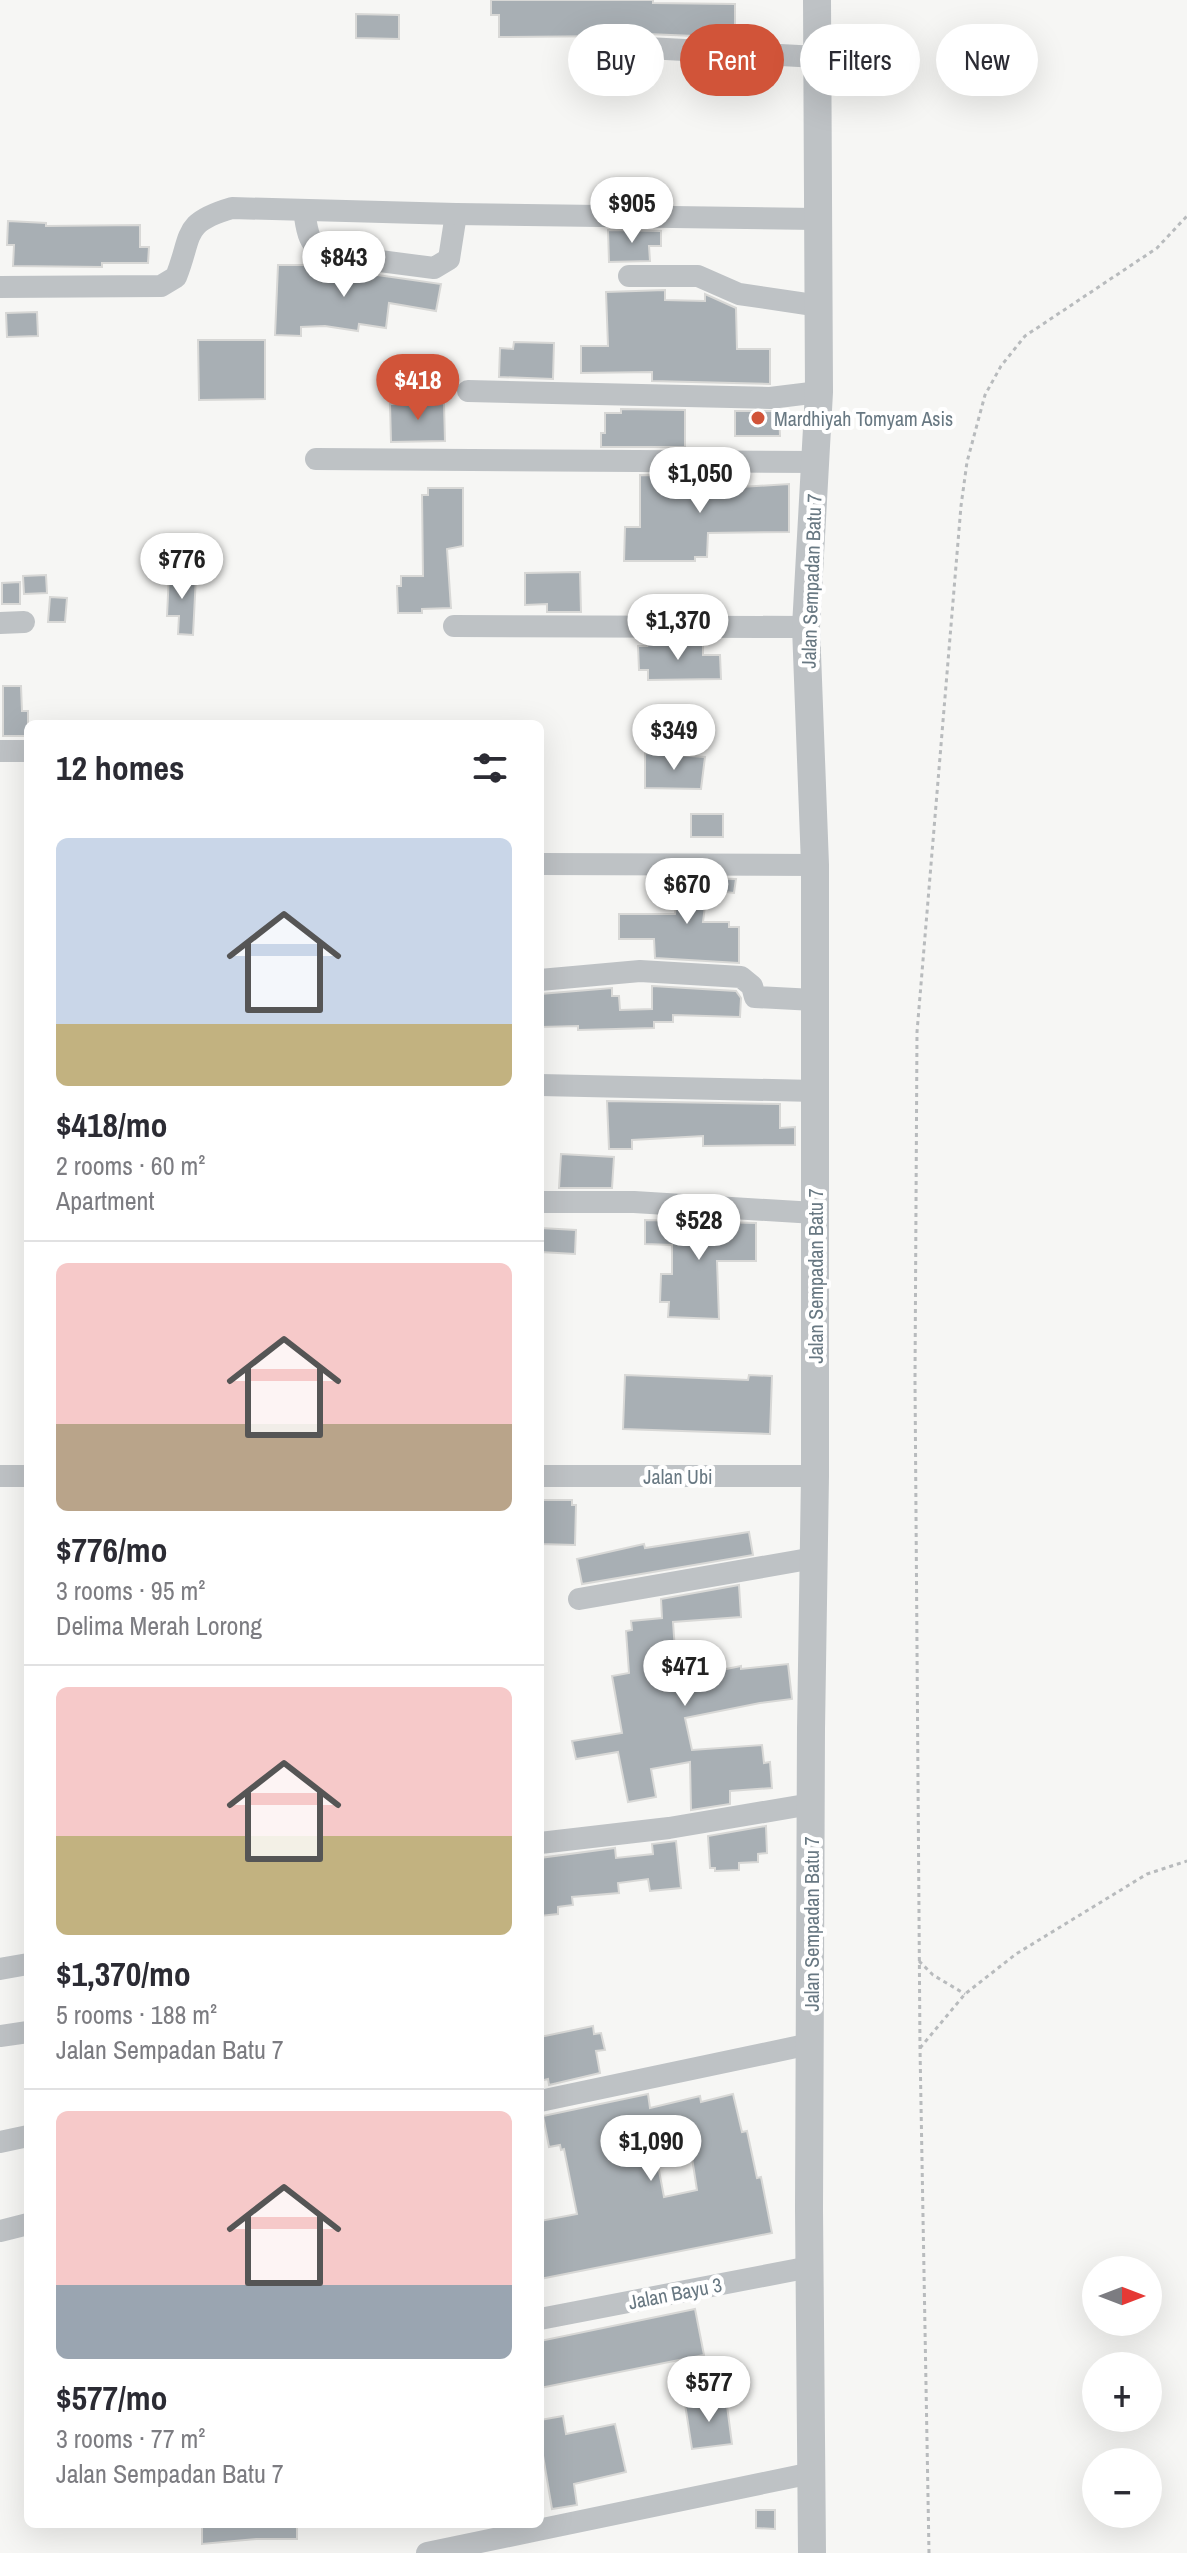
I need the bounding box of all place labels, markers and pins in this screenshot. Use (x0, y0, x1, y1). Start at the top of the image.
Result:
pin: $905 (585, 177, 679, 245)
pin: $843 (297, 231, 391, 299)
pin: $418 (371, 354, 465, 422)
place label: Mardhiyah Tomyam Asis (774, 405, 953, 432)
marker: Mardhiyah Tomyam Asis (749, 409, 767, 427)
pin: $1,050 (635, 447, 765, 515)
pin: $776 (135, 533, 229, 601)
pin: $1,370 (613, 594, 743, 662)
pin: $349 (627, 704, 721, 772)
pin: $670 (640, 858, 734, 926)
pin: $528 (652, 1194, 746, 1262)
pin: $471 (638, 1640, 732, 1708)
pin: $1,090 (586, 2115, 716, 2183)
pin: $577 (662, 2356, 756, 2424)

